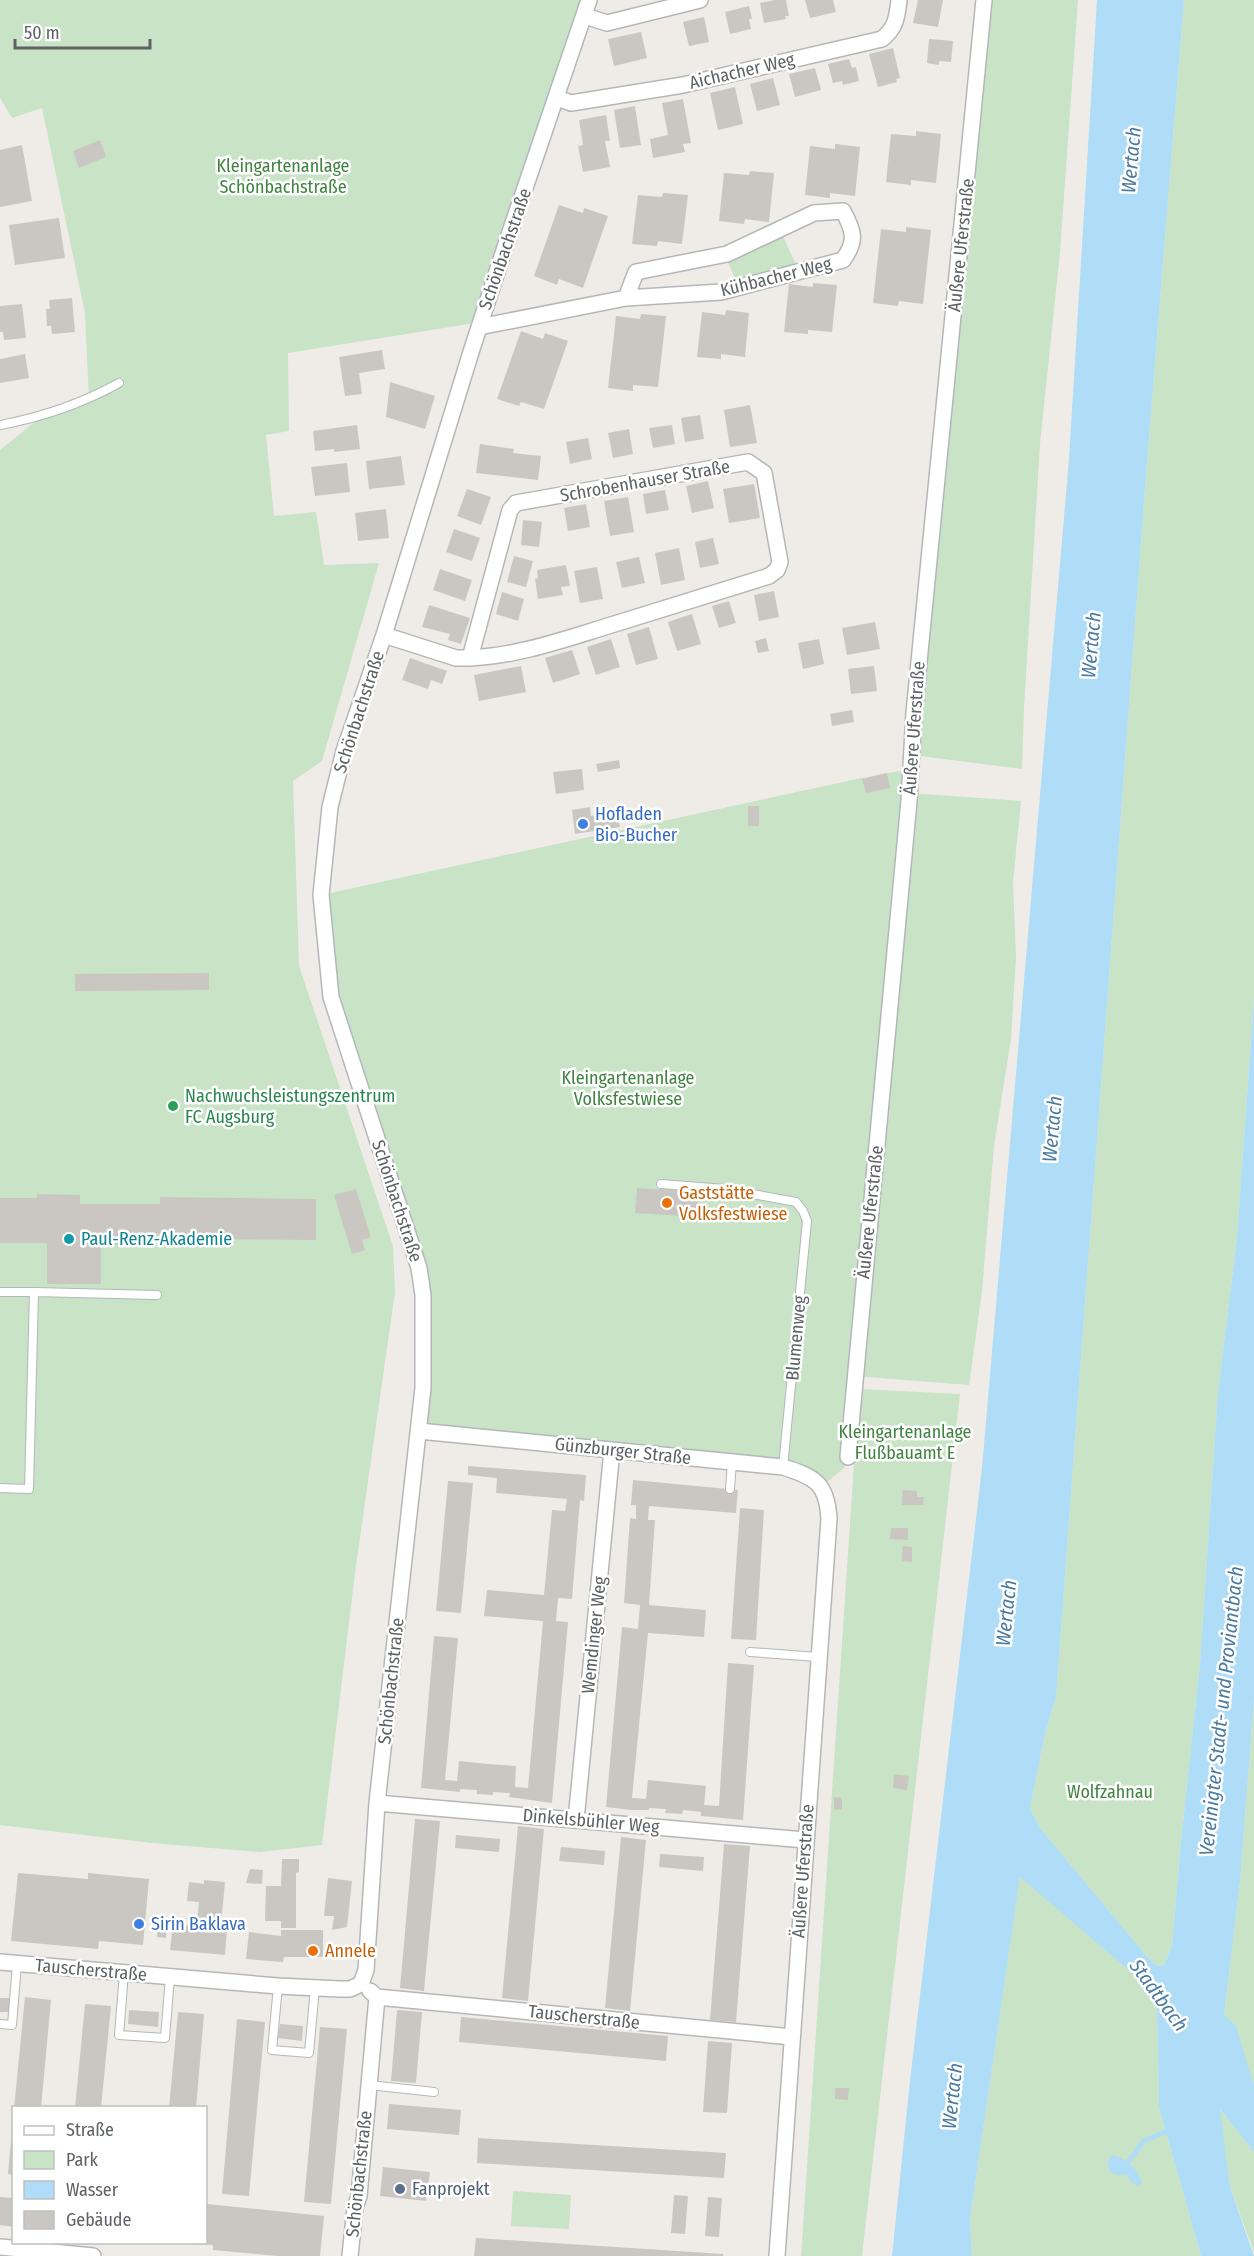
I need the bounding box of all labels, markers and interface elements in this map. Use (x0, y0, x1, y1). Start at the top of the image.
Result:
scale bar (15, 12, 150, 50)
text: 50 m (24, 22, 60, 44)
street label: Aichacher Weg (687, 48, 797, 94)
water label: Wertach (1116, 126, 1146, 194)
park label: Kleingartenanlage Schönbachstraße (217, 155, 350, 198)
street label: Äußere Uferstraße (943, 177, 979, 313)
street label: Schönbachstraße (474, 185, 536, 313)
street label: Kühbacher Weg (718, 252, 834, 301)
street label: Schrobenhauser Straße (558, 455, 732, 507)
water label: Wertach (1076, 611, 1106, 679)
street label: Schönbachstraße (329, 648, 389, 776)
street label: Äußere Uferstraße (898, 660, 930, 795)
place label: Hofladen Bio-Bucher (595, 803, 678, 846)
marker: Hofladen Bio-Bucher (576, 817, 590, 831)
park label: Kleingartenanlage Volksfestwiese (562, 1067, 695, 1110)
place label: Nachwuchsleistungszentrum FC Augsburg (185, 1085, 395, 1128)
water label: Wertach (1037, 1095, 1067, 1163)
marker: Nachwuchsleistungszentrum FC Augsburg (166, 1099, 180, 1113)
street label: Schönbachstraße (367, 1137, 427, 1265)
street label: Äußere Uferstraße (852, 1144, 888, 1280)
place label: Gaststätte Volksfestwiese (679, 1182, 788, 1225)
marker: Gaststätte Volksfestwiese (660, 1196, 674, 1210)
place label: Paul-Renz-Akademie (81, 1228, 232, 1250)
marker: Paul-Renz-Akademie (62, 1232, 76, 1246)
street label: Blumenweg (781, 1294, 811, 1381)
park label: Kleingartenanlage Flußbauamt E (839, 1421, 972, 1464)
street label: Günzburger Straße (554, 1433, 692, 1469)
water label: Vereinigter Stadt- und Proviantbach (1194, 1565, 1248, 1857)
street label: Wemdinger Weg (577, 1575, 611, 1695)
water label: Wertach (991, 1579, 1021, 1647)
street label: Schönbachstraße (373, 1617, 409, 1745)
park label: Wolfzahnau (1067, 1781, 1153, 1803)
street label: Äußere Uferstraße (787, 1803, 819, 1938)
street label: Dinkelsbühler Weg (522, 1804, 661, 1838)
place label: Sirin Baklava (151, 1913, 246, 1935)
marker: Sirin Baklava (132, 1917, 146, 1931)
place label: Annele (325, 1940, 376, 1962)
marker: Annele (306, 1944, 320, 1958)
water label: Stadtbach (1124, 1953, 1193, 2036)
street label: Tauscherstraße (34, 1954, 148, 1986)
street label: Tauscherstraße (527, 2000, 641, 2034)
water label: Wertach (937, 2062, 967, 2130)
legend (12, 2106, 207, 2244)
street label: Schönbachstraße (341, 2110, 377, 2238)
text: Straße (66, 2119, 114, 2141)
text: Park (66, 2149, 99, 2171)
place label: Fanprojekt (412, 2178, 490, 2200)
text: Wasser (66, 2179, 119, 2201)
marker: Fanprojekt (393, 2182, 407, 2196)
text: Gebäude (66, 2209, 132, 2231)

